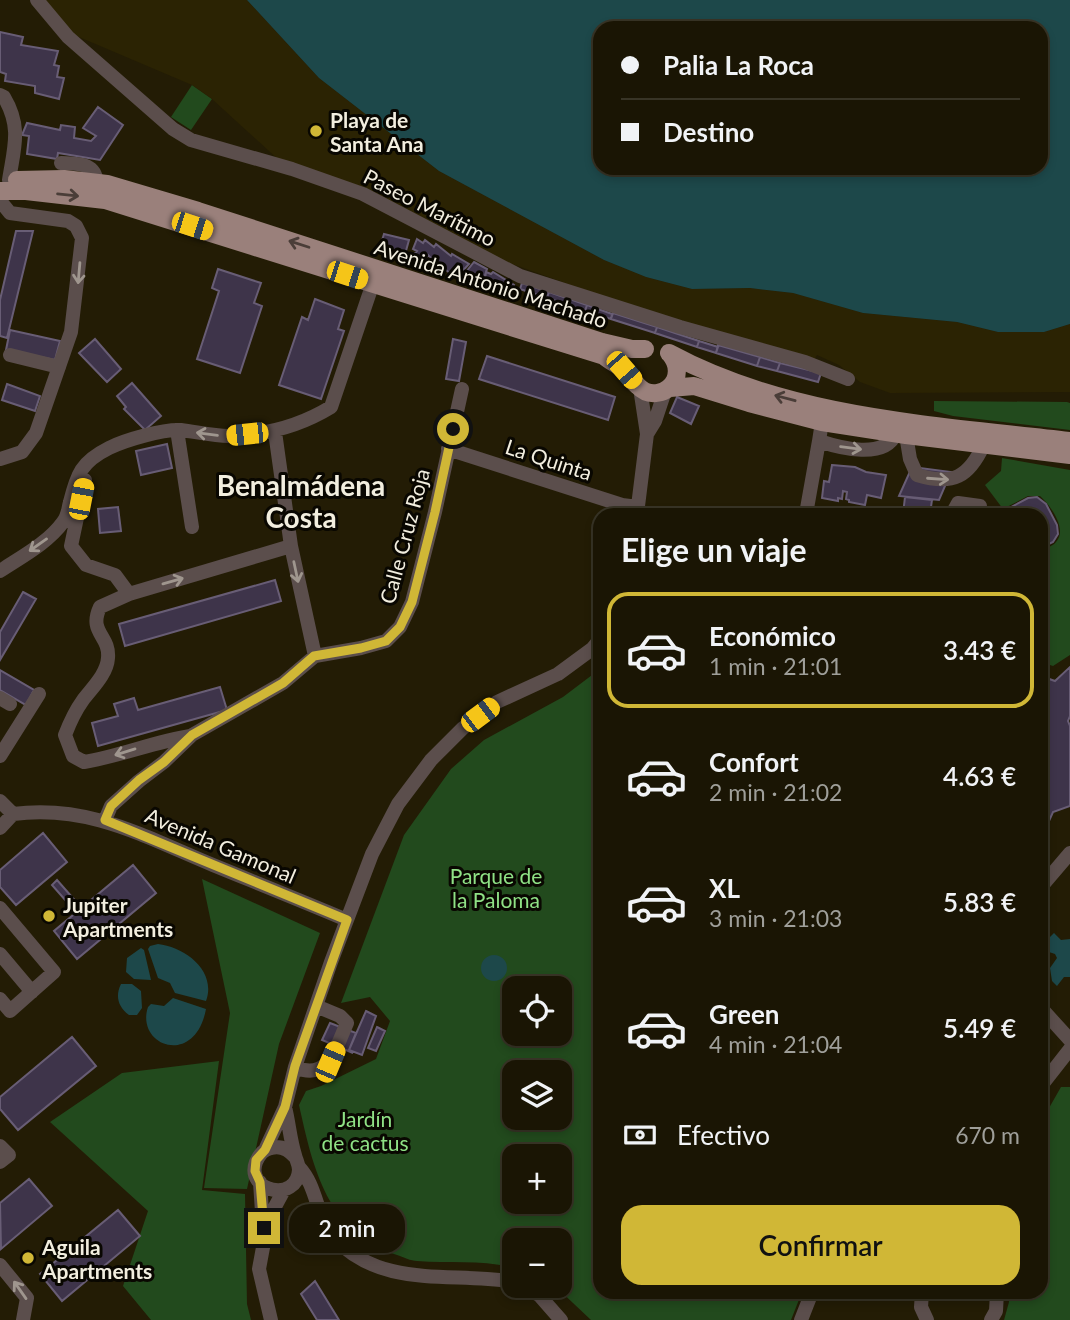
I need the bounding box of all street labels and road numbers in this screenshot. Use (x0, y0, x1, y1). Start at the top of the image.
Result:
street label: Paseo Marítimo (360, 163, 500, 251)
street label: Avenida Antonio Machado (371, 234, 611, 333)
street label: La Quinta (503, 433, 595, 485)
street label: Calle Cruz Roja (374, 466, 434, 606)
street label: Avenida Gamonal (142, 802, 300, 888)

